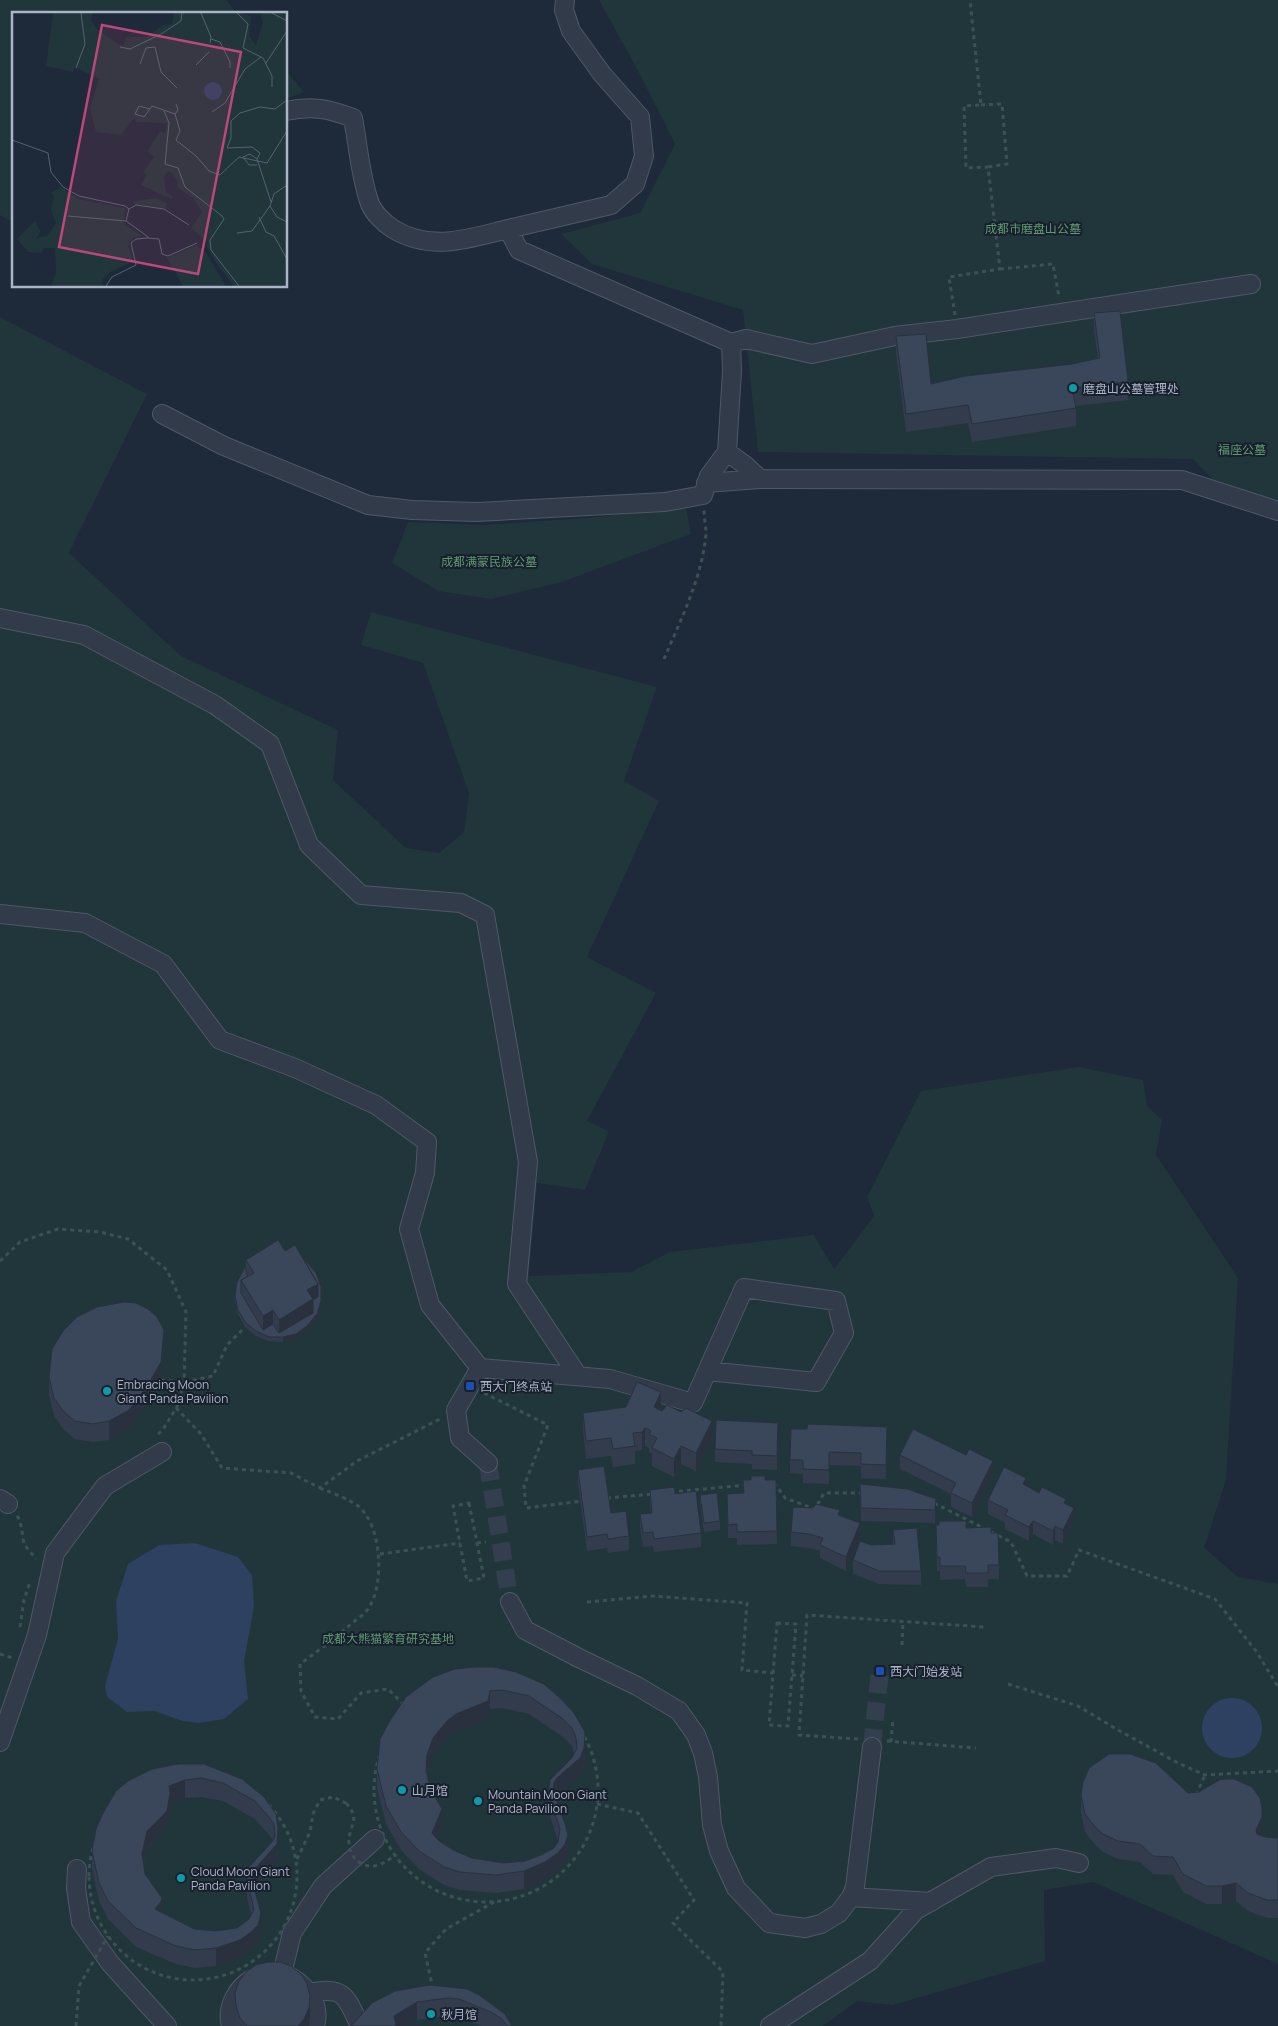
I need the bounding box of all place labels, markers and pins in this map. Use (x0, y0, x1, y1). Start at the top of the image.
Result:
place label: 磨盘山公墓管理处 (1083, 380, 1179, 397)
marker: 磨盘山公墓管理处 (1067, 382, 1079, 394)
place label: Embracing Moon Giant Panda Pavilion (117, 1376, 228, 1407)
place label: 西大门终点站 (480, 1378, 552, 1395)
marker: 西大门终点站 (464, 1380, 476, 1392)
marker: Embracing Moon Giant Panda Pavilion (101, 1385, 113, 1397)
place label: 西大门始发站 (890, 1663, 962, 1680)
marker: 西大门始发站 (874, 1665, 886, 1677)
place label: 山月馆 (412, 1782, 448, 1799)
marker: 山月馆 (396, 1784, 408, 1796)
place label: Mountain Moon Giant Panda Pavilion (488, 1786, 607, 1817)
marker: Mountain Moon Giant Panda Pavilion (472, 1795, 484, 1807)
place label: Cloud Moon Giant Panda Pavilion (191, 1863, 290, 1894)
marker: Cloud Moon Giant Panda Pavilion (175, 1872, 187, 1884)
place label: 秋月馆 (441, 2006, 477, 2023)
marker: 秋月馆 (425, 2008, 437, 2020)

